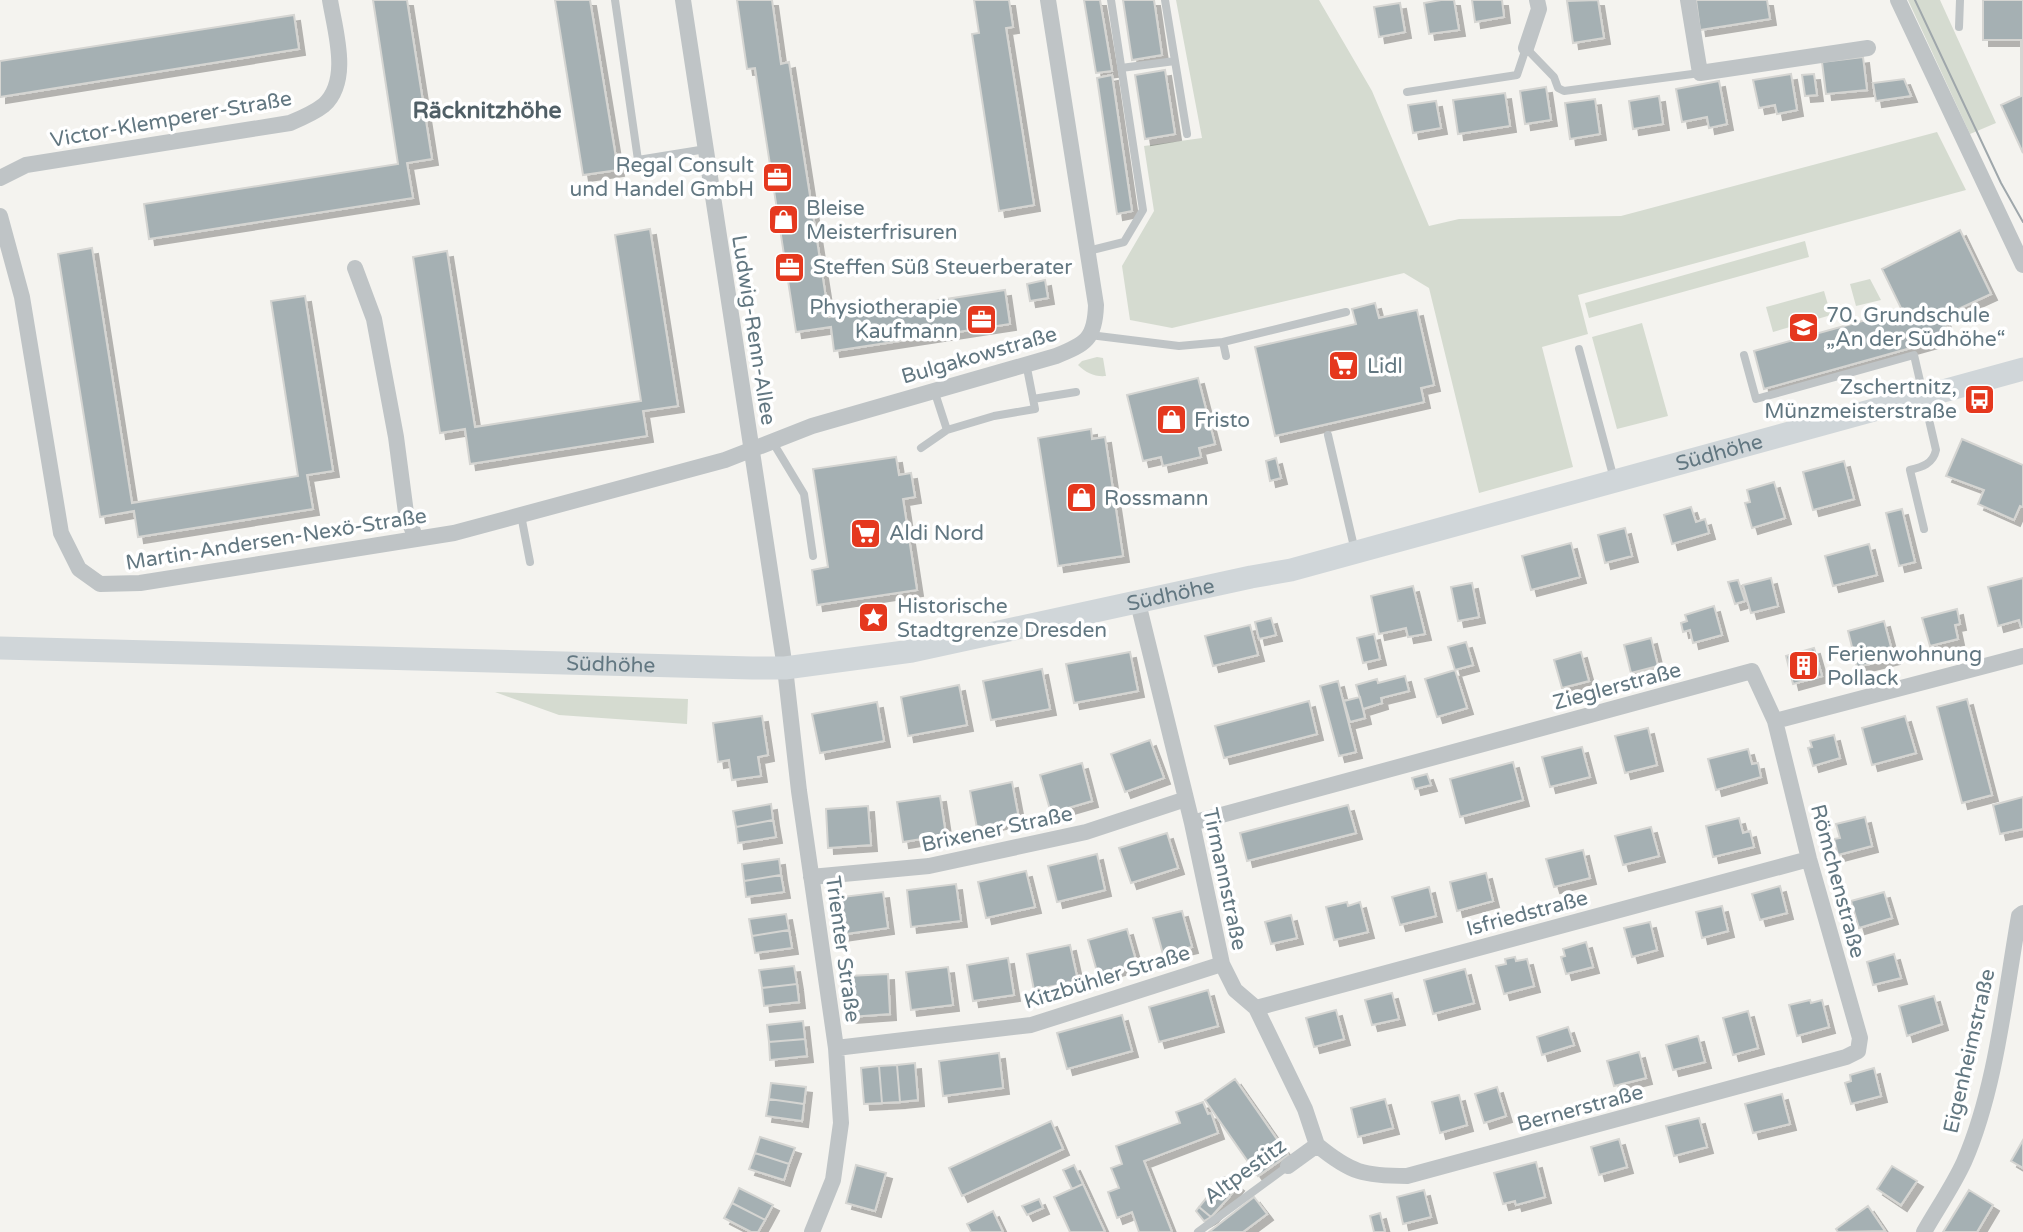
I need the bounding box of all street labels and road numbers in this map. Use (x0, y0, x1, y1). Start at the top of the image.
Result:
street label: Victor-Klemperer-Straße (49, 86, 294, 153)
street label: Ludwig-Renn-Allee (726, 233, 781, 427)
street label: Bulgakowstraße (899, 321, 1060, 390)
street label: Südhöhe (1673, 429, 1766, 477)
street label: Martin-Andersen-Nexö-Straße (124, 503, 429, 576)
street label: Südhöhe (1124, 573, 1217, 617)
street label: Südhöhe (566, 651, 656, 678)
street label: Zieglerstraße (1550, 657, 1684, 716)
street label: Brixener Straße (919, 801, 1075, 858)
street label: Römchenstraße (1805, 802, 1870, 961)
street label: Tirmannstraße (1197, 806, 1252, 953)
street label: Trienter Straße (820, 874, 865, 1024)
street label: Isfriedstraße (1464, 885, 1591, 942)
street label: Kitzbühler Straße (1021, 940, 1193, 1015)
street label: Eigenheimstraße (1938, 966, 2001, 1136)
street label: Bernerstraße (1514, 1080, 1646, 1137)
street label: Altpestitz (1199, 1133, 1291, 1210)

